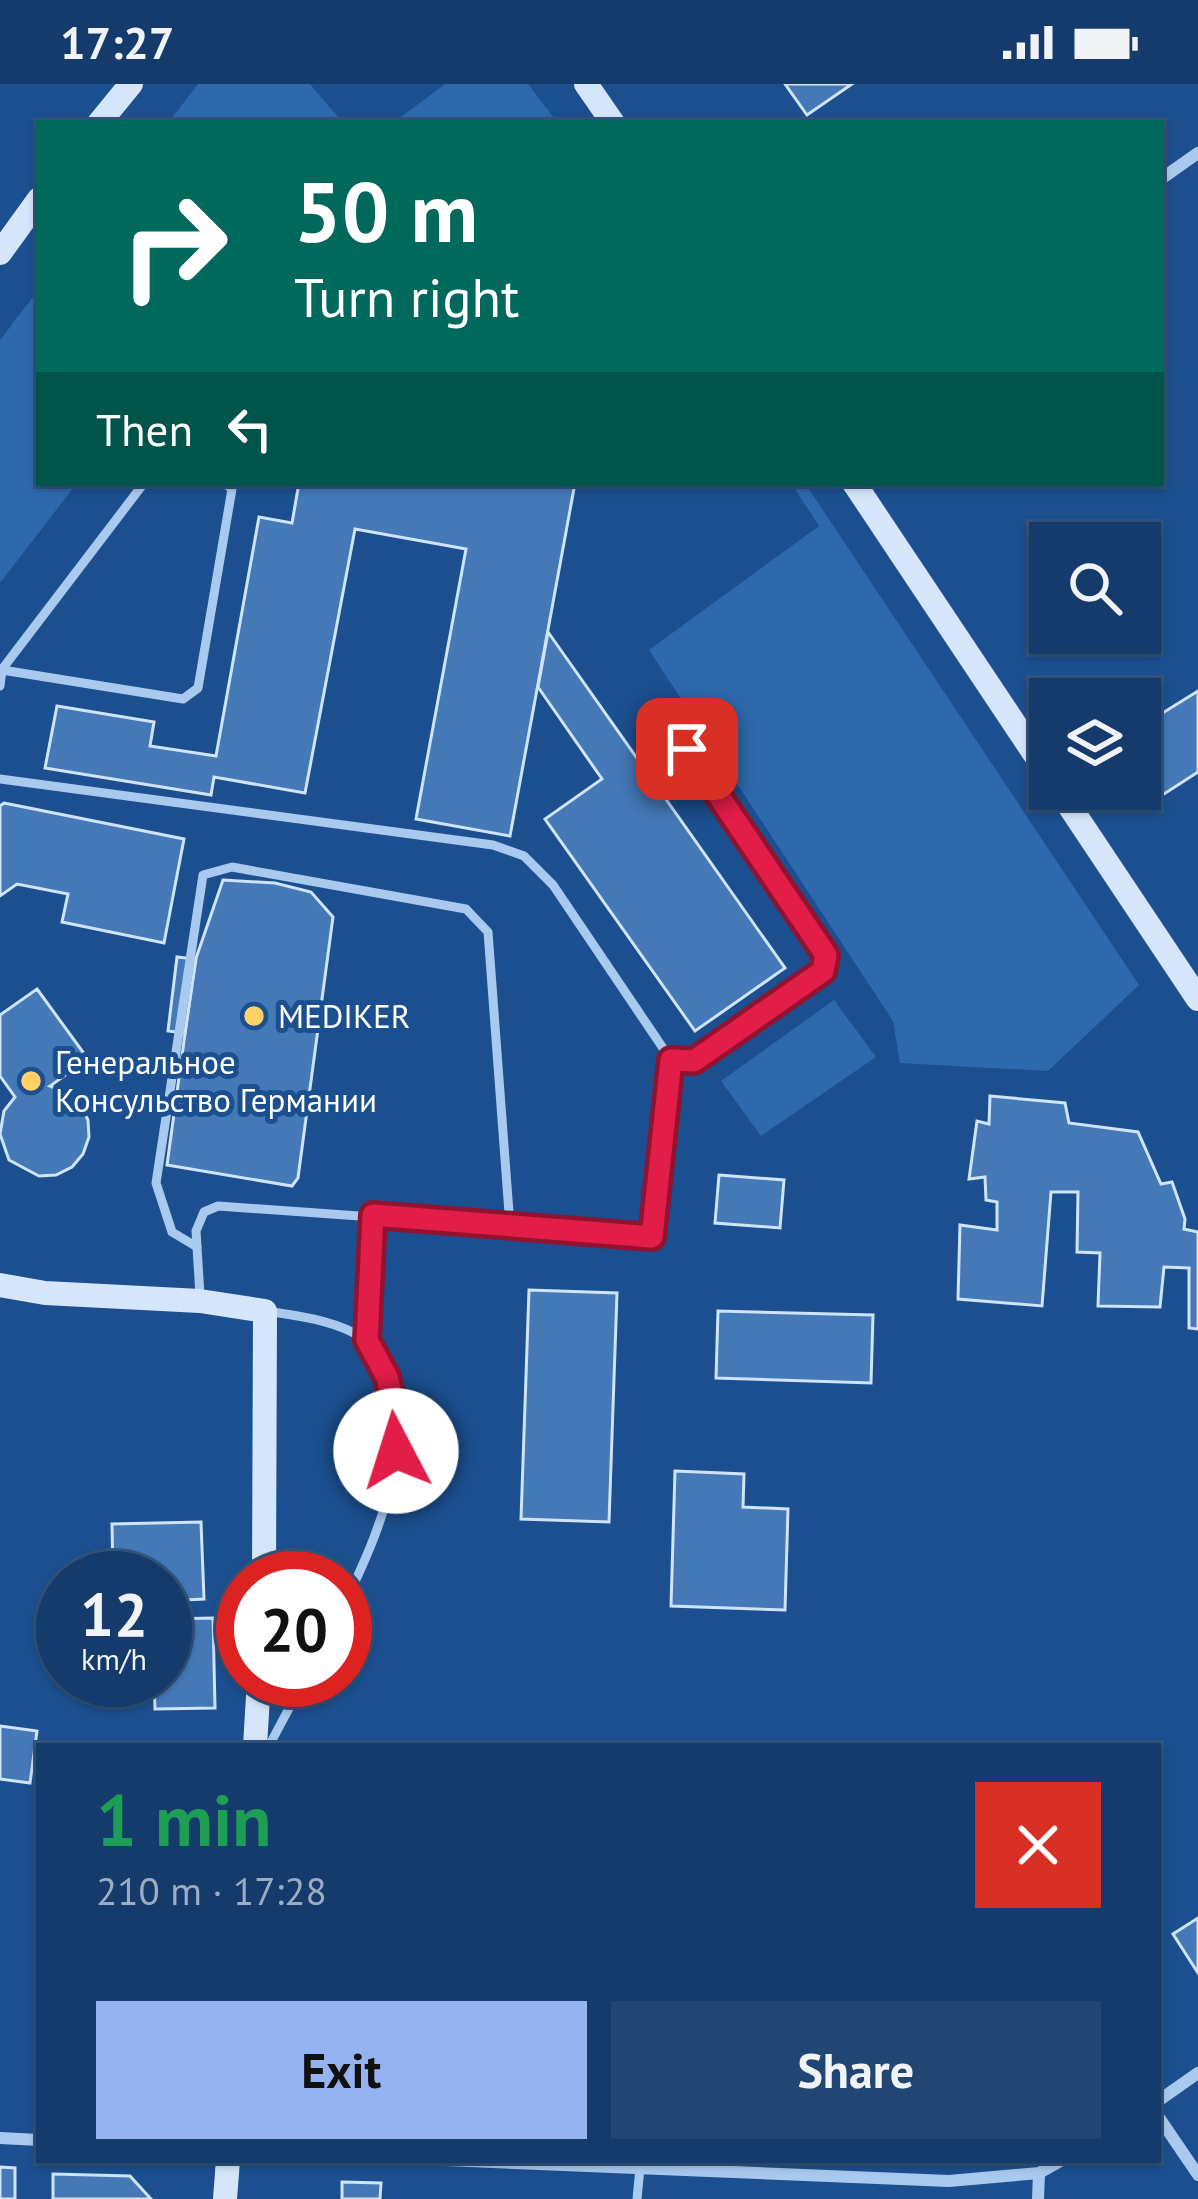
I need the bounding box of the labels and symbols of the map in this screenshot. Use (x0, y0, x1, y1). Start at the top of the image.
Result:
pin (636, 698, 738, 800)
place label: MEDIKER (278, 994, 410, 1037)
marker: MEDIKER (241, 1003, 267, 1029)
place label: Генеральное Консульство Германии (55, 1040, 377, 1121)
marker: Генеральное Консульство Германии (18, 1068, 44, 1094)
position arrow (333, 1388, 459, 1514)
speed limit sign: 20 (216, 1551, 372, 1707)

